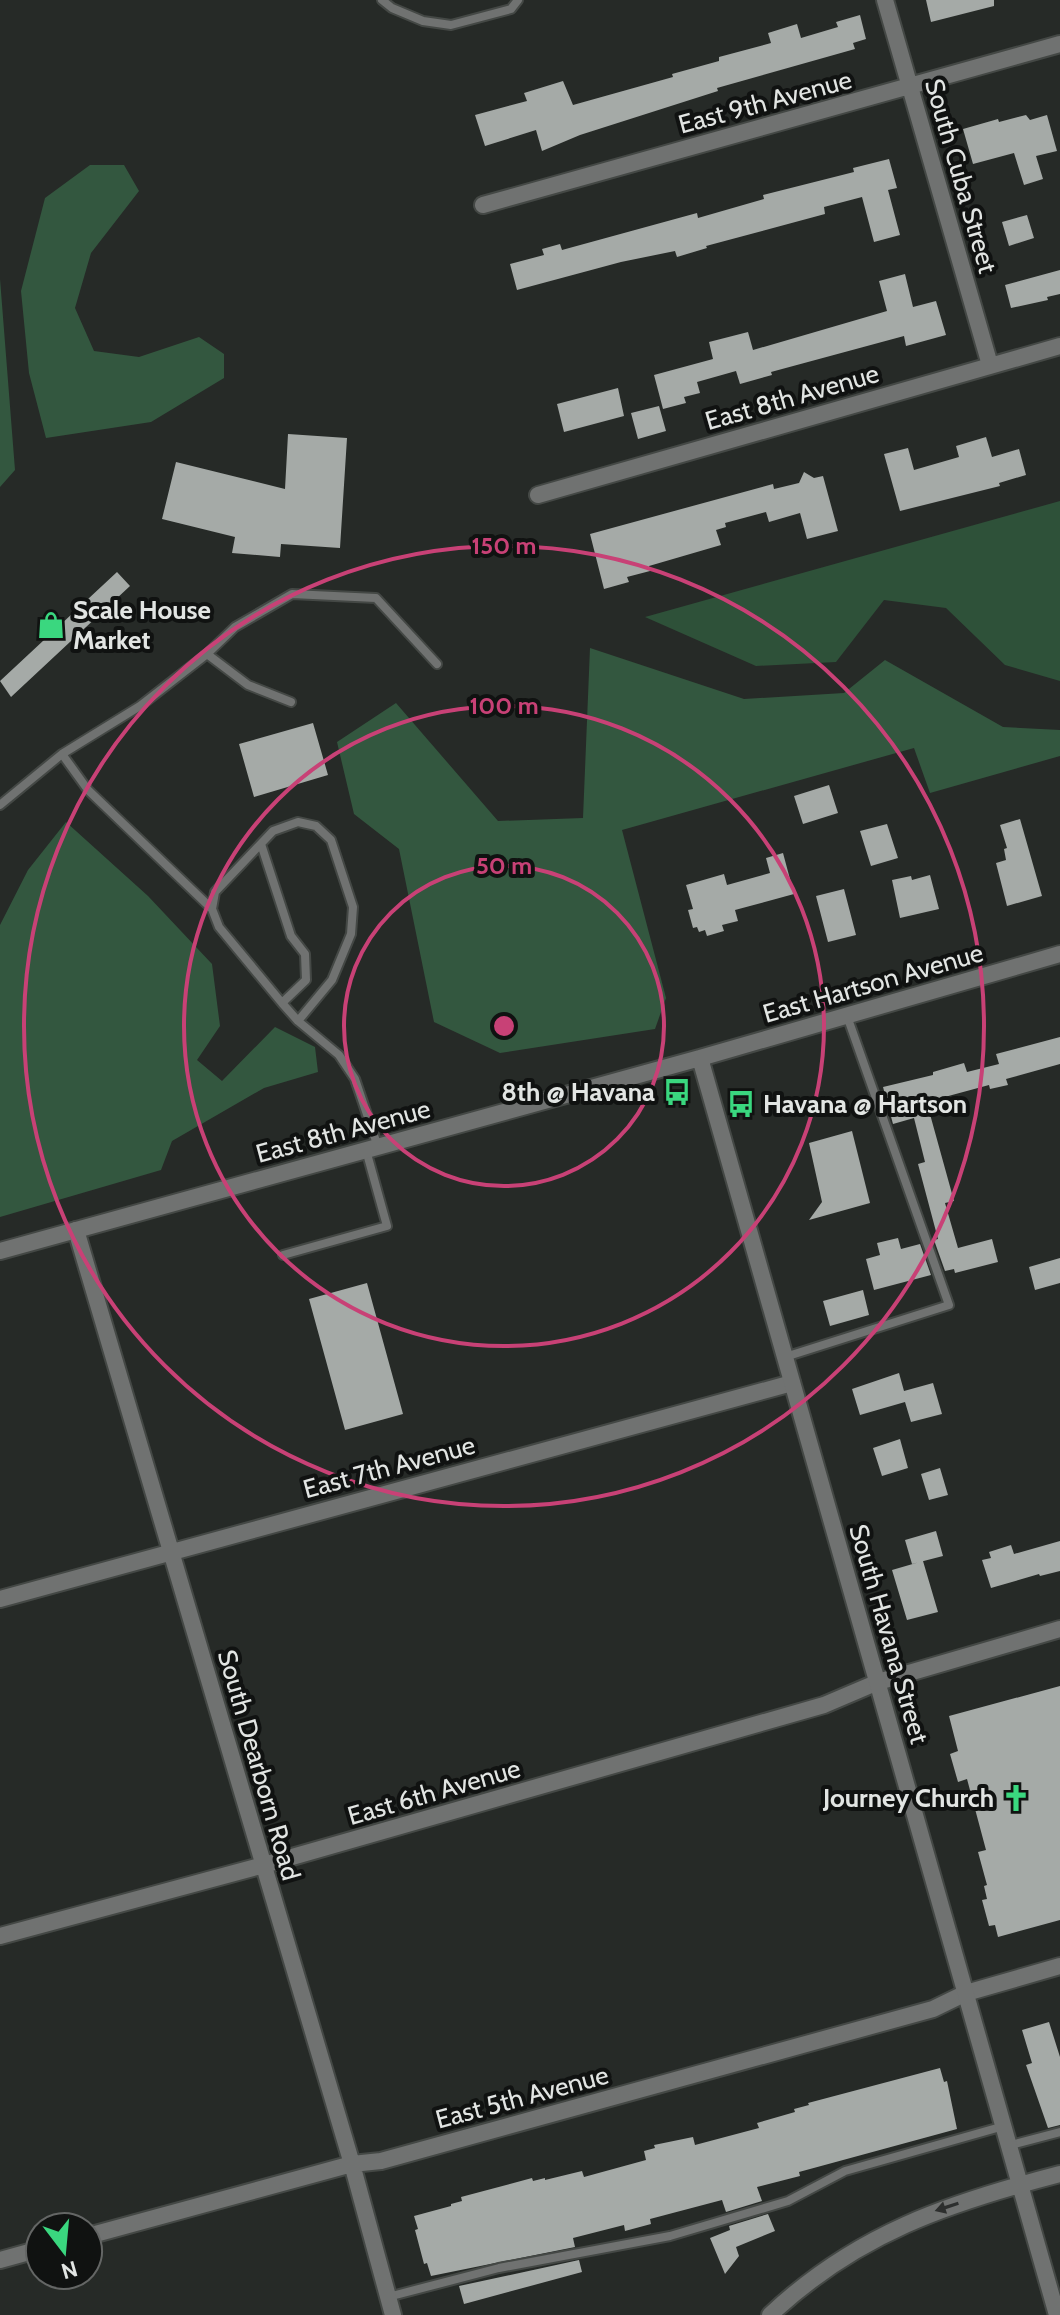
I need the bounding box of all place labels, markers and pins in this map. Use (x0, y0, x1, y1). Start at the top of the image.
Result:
place label: Scale House Market (73, 594, 211, 656)
shop icon: Scale House Market (36, 610, 66, 640)
centre of rings (490, 1012, 518, 1040)
place label: 8th @ Havana (501, 1076, 655, 1108)
bus stop icon: 8th @ Havana (662, 1077, 692, 1107)
place label: Havana @ Hartson (763, 1088, 967, 1120)
bus stop icon: Havana @ Hartson (726, 1089, 756, 1119)
place label: Journey Church (822, 1782, 994, 1814)
church icon: Journey Church (1001, 1783, 1031, 1813)

